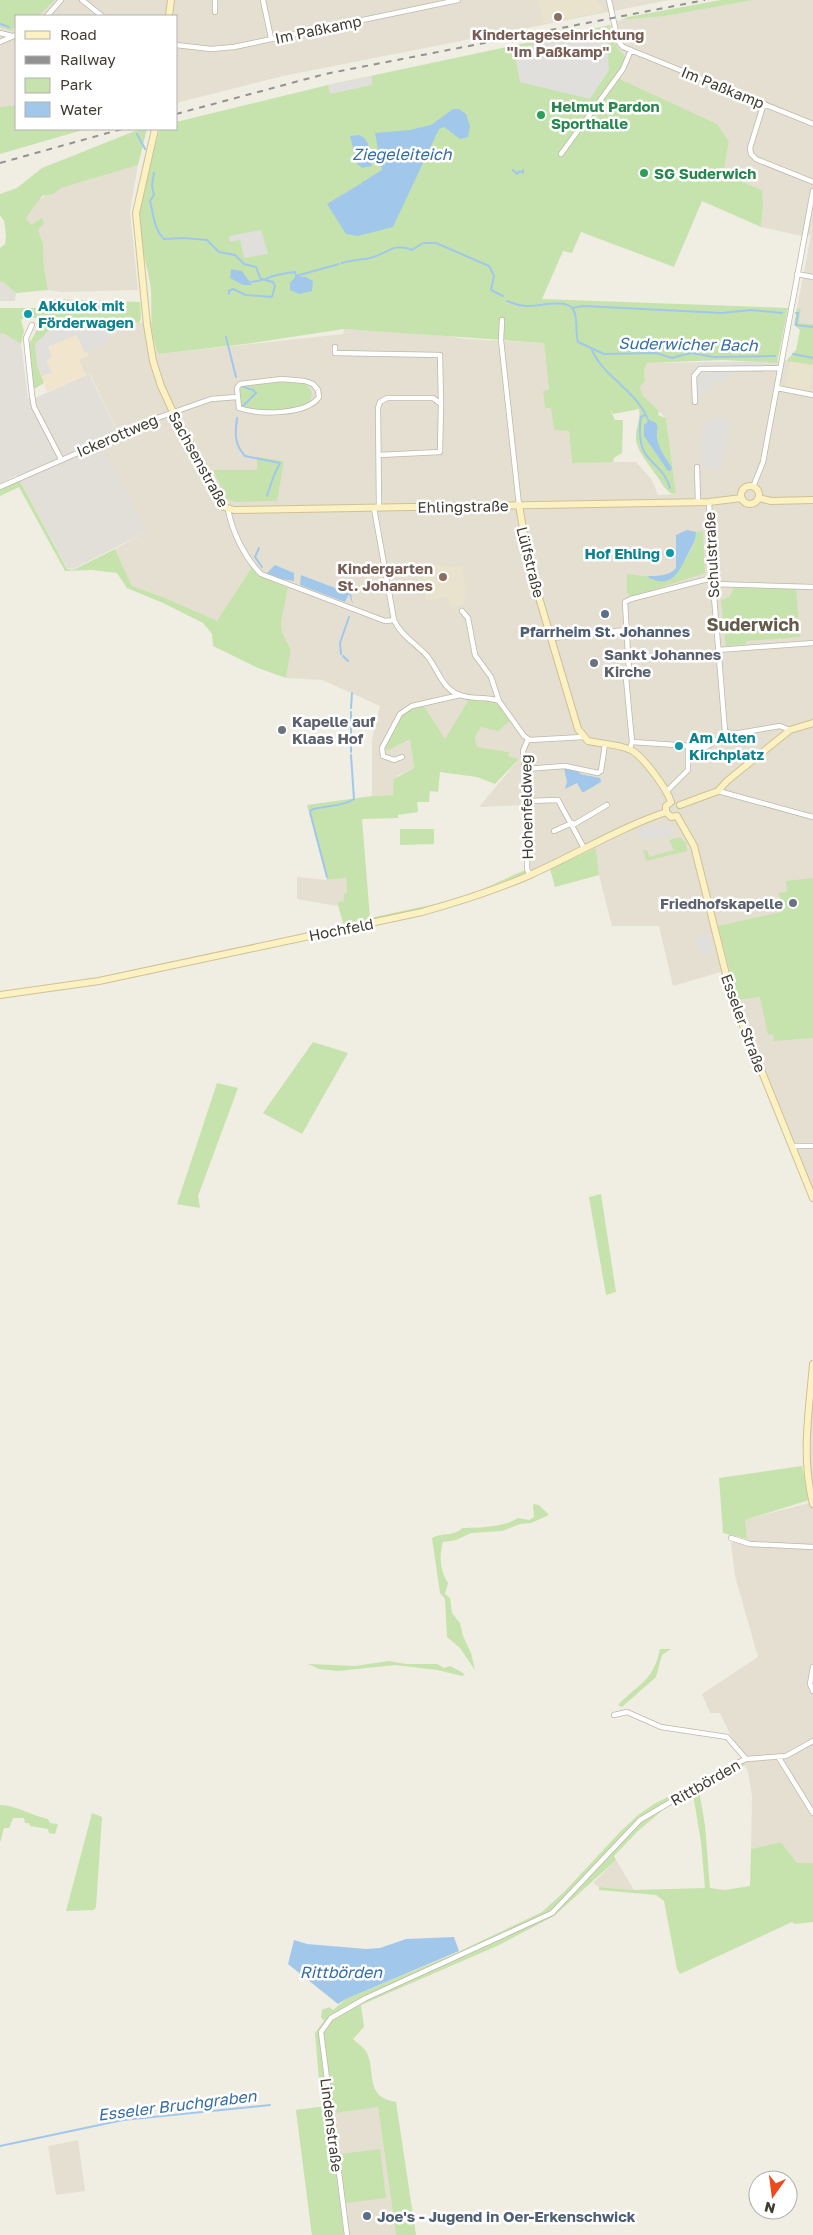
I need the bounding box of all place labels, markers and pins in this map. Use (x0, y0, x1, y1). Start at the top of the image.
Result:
marker: Kindertageseinrichtung "Im Paßkamp" (552, 11, 564, 23)
place label: Kindertageseinrichtung "Im Paßkamp" (472, 25, 644, 60)
place label: Helmut Pardon Sporthalle (551, 97, 660, 132)
marker: Helmut Pardon Sporthalle (535, 109, 547, 121)
place label: SG Suderwich (654, 164, 756, 182)
marker: SG Suderwich (638, 167, 650, 179)
place label: Akkulok mit Förderwagen (38, 296, 134, 331)
marker: Akkulok mit Förderwagen (22, 308, 34, 320)
place label: Hof Ehling (585, 544, 660, 562)
marker: Hof Ehling (664, 547, 676, 559)
place label: Kindergarten St. Johannes (337, 559, 433, 594)
marker: Kindergarten St. Johannes (437, 571, 449, 583)
marker: Pfarrheim St. Johannes (599, 608, 611, 620)
place label: Pfarrheim St. Johannes (520, 622, 690, 640)
place label: Sankt Johannes Kirche (604, 645, 721, 680)
marker: Sankt Johannes Kirche (588, 657, 600, 669)
place label: Kapelle auf Klaas Hof (292, 712, 376, 747)
marker: Kapelle auf Klaas Hof (276, 724, 288, 736)
place label: Am Alten Kirchplatz (689, 728, 764, 763)
marker: Am Alten Kirchplatz (673, 740, 685, 752)
place label: Friedhofskapelle (660, 894, 783, 912)
marker: Friedhofskapelle (787, 897, 799, 909)
place label: Joe's - Jugend in Oer-Erkenschwick (377, 2207, 636, 2225)
marker: Joe's - Jugend in Oer-Erkenschwick (361, 2210, 373, 2222)

